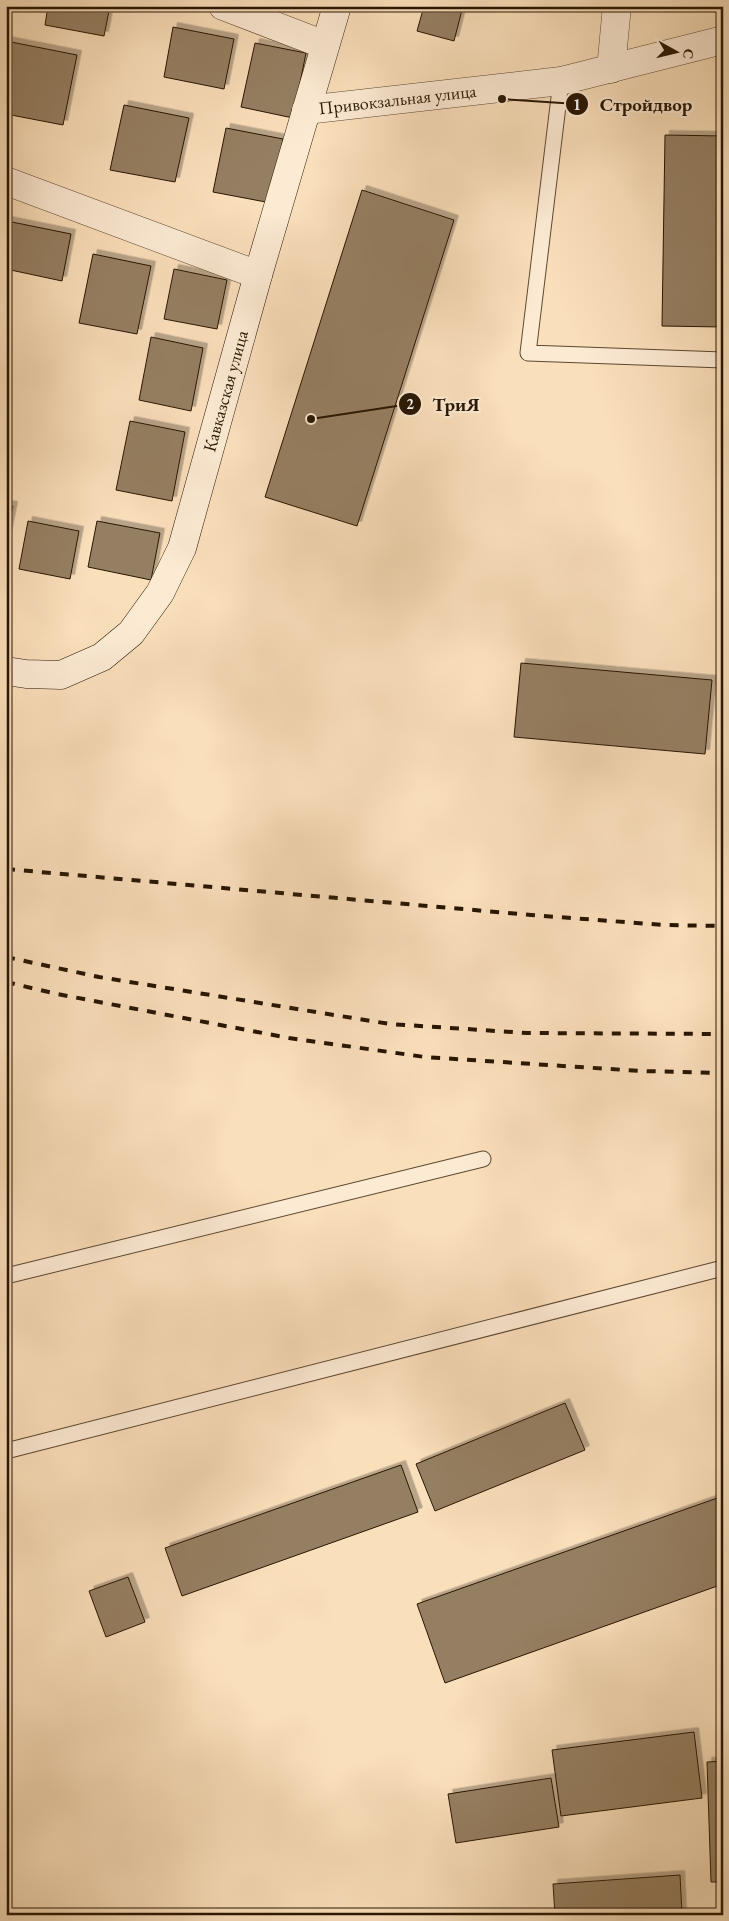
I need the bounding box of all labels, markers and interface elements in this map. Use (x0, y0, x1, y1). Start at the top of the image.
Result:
north arrow (652, 28, 702, 78)
text: С (679, 48, 698, 60)
street label: Привокзальная улица (317, 79, 478, 120)
callout: Стройдвор (564, 87, 702, 121)
text: Стройдвор (600, 92, 693, 117)
text: 1 (573, 95, 581, 114)
street label: Кавказская улица (197, 327, 253, 454)
callout: ТриЯ (397, 387, 490, 421)
text: ТриЯ (432, 392, 480, 417)
text: 2 (406, 394, 414, 413)

